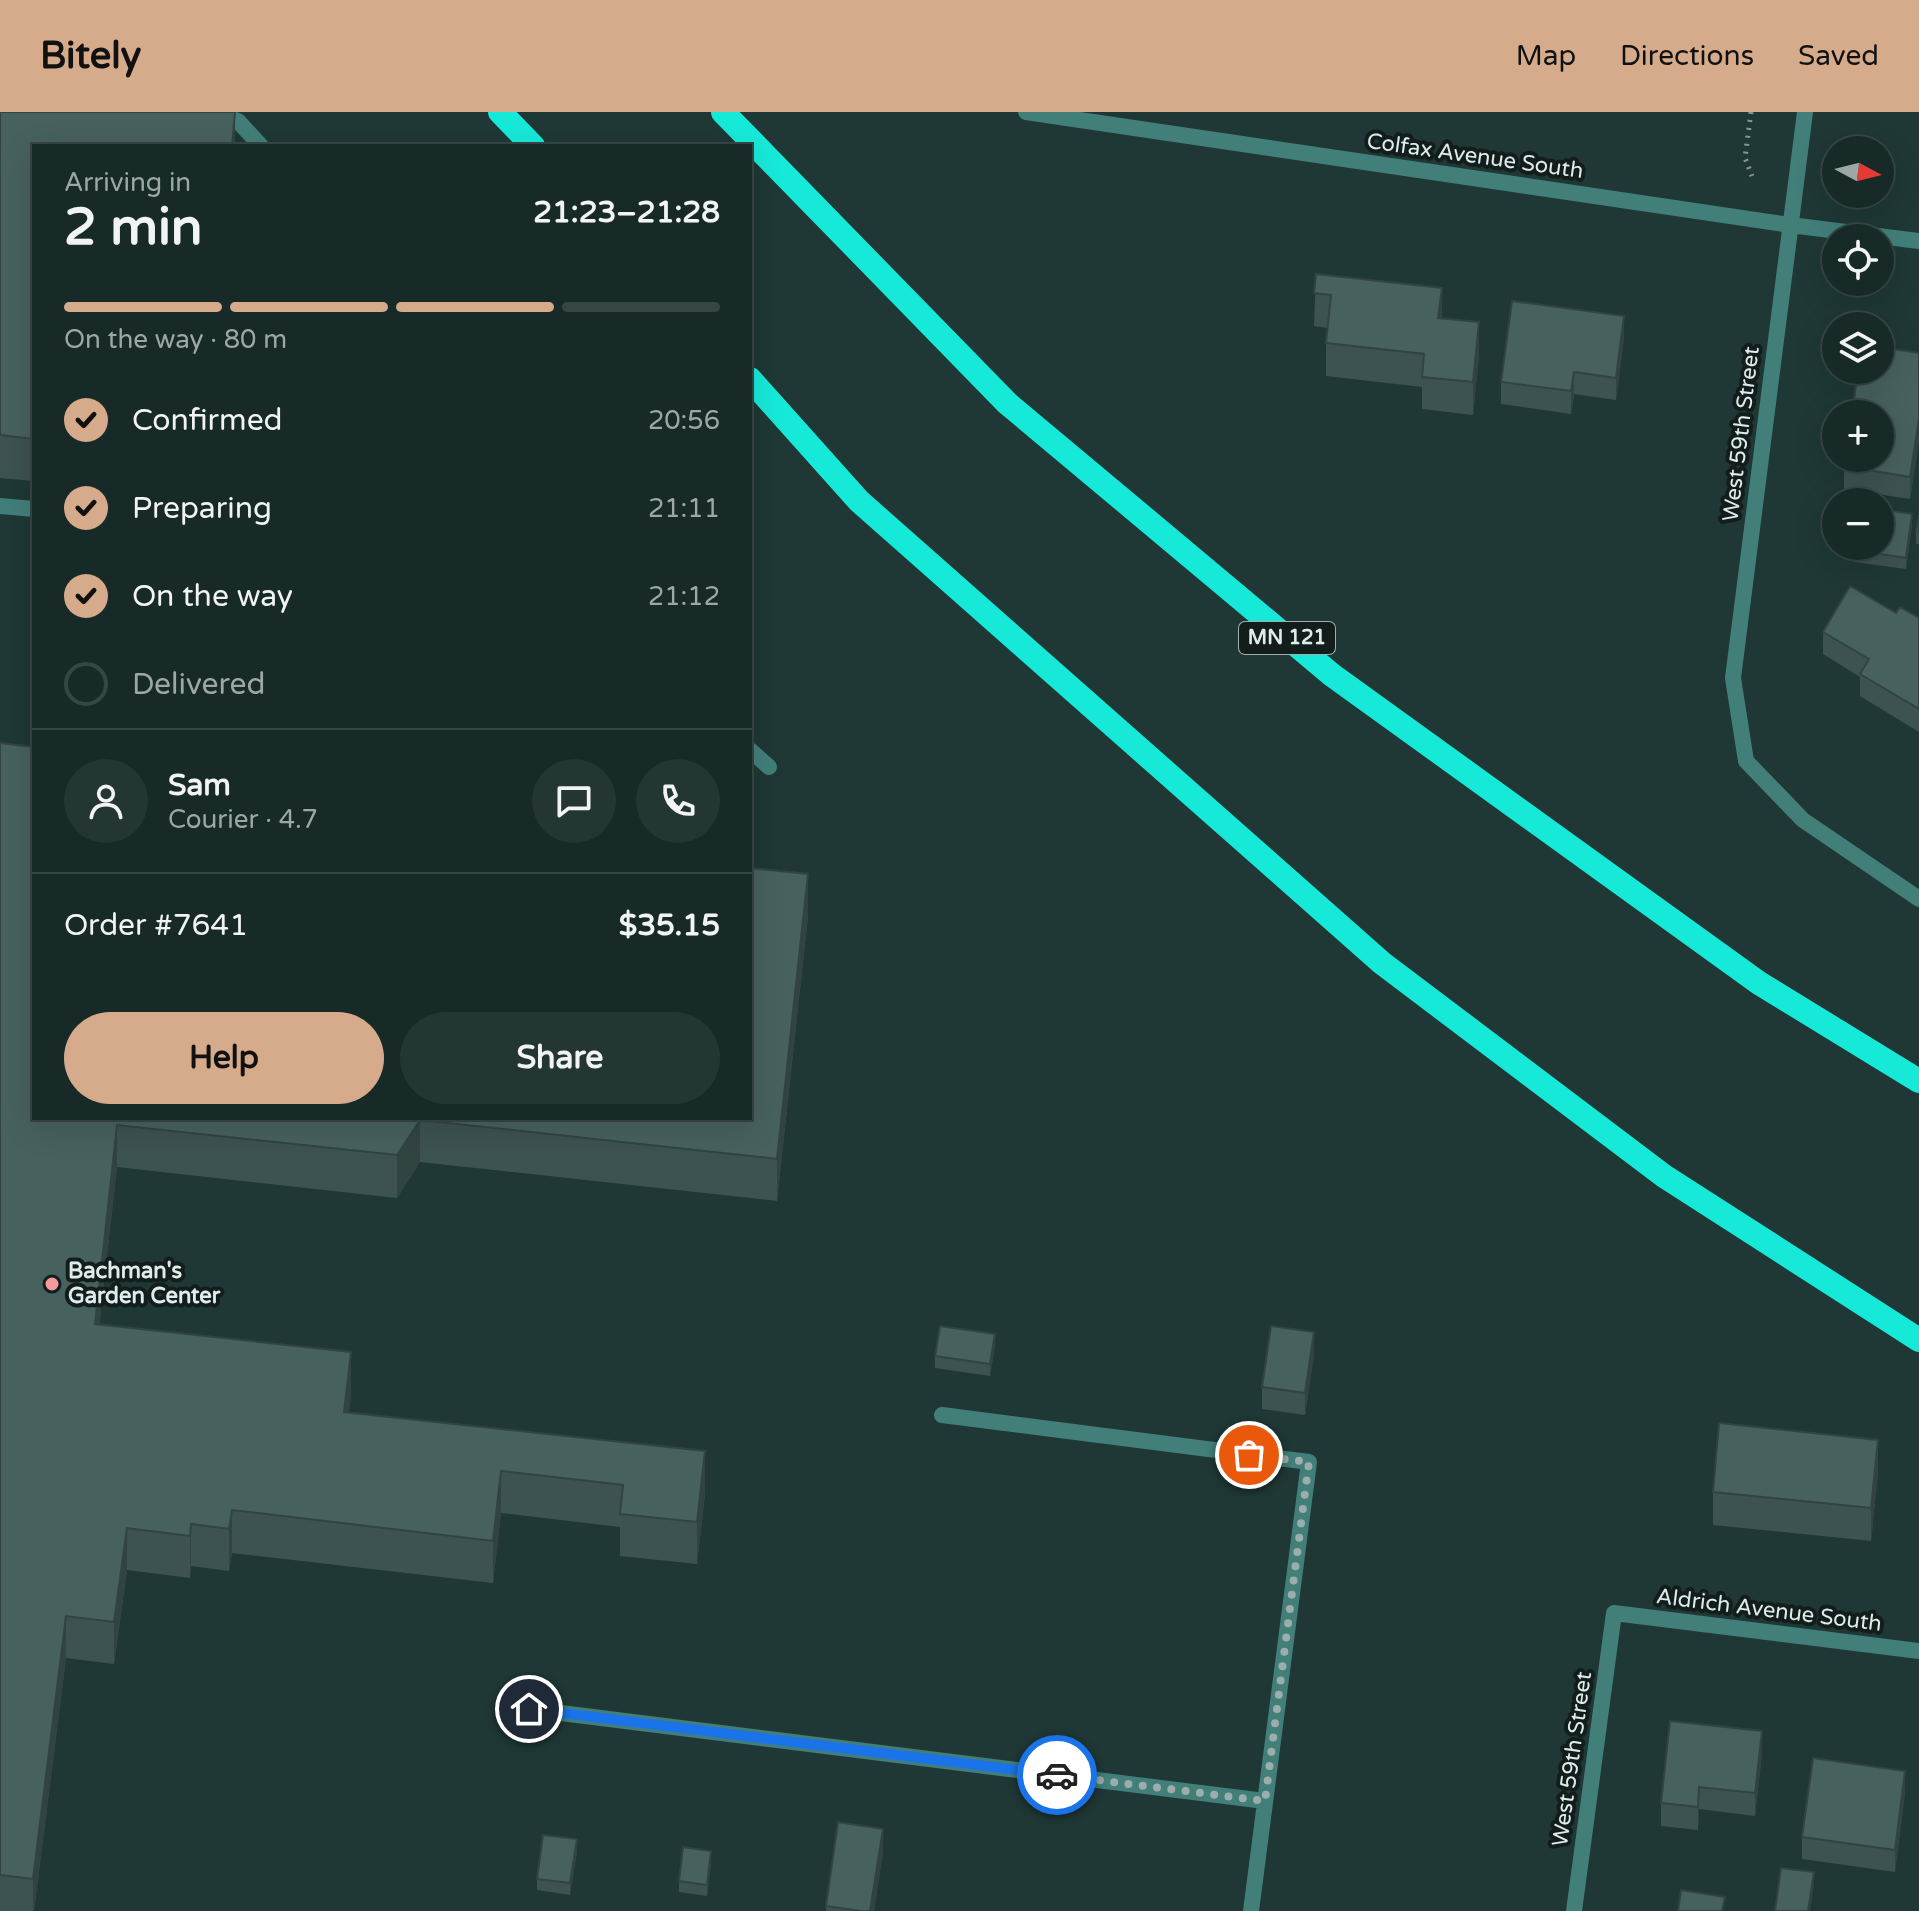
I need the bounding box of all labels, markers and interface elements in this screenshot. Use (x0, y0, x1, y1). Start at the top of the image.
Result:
text: Bitely (40, 33, 141, 79)
text: Map (1516, 39, 1576, 73)
text: Directions (1620, 39, 1754, 73)
text: Saved (1798, 39, 1879, 73)
street label: Colfax Avenue South (1365, 128, 1585, 184)
north arrow (1822, 136, 1894, 208)
map controls (1822, 136, 1894, 560)
text: Arriving in (64, 167, 191, 198)
text: 21:23–21:28 (533, 194, 720, 231)
text: 2 min (64, 196, 203, 259)
button: locate (1822, 224, 1894, 296)
button: layers (1822, 312, 1894, 384)
text: On the way · 80 m (64, 324, 287, 355)
street label: West 59th Street (1717, 345, 1765, 523)
icon: check (64, 398, 108, 442)
button: + (1822, 400, 1894, 472)
text: Confirmed (132, 402, 283, 439)
text: 20:56 (648, 405, 720, 436)
icon: check (64, 486, 108, 530)
button: − (1822, 488, 1894, 560)
text: Preparing (132, 490, 272, 527)
text: 21:11 (648, 493, 720, 524)
icon: check (64, 574, 108, 618)
text: On the way (132, 578, 293, 615)
text: 21:12 (648, 581, 720, 612)
road number: MN 121 (1239, 622, 1335, 654)
text: Delivered (132, 666, 266, 703)
button: person (64, 759, 148, 843)
button: chat (532, 759, 616, 843)
button: phone (636, 759, 720, 843)
text: Sam (168, 767, 231, 804)
text: Courier · 4.7 (168, 804, 318, 835)
text: Order #7641 (64, 907, 248, 944)
text: $35.15 (619, 907, 720, 944)
button: Help (64, 1012, 384, 1104)
button: Share (400, 1012, 720, 1104)
place label: Bachman's Garden Center (68, 1258, 221, 1309)
marker: Bachman's Garden Center (43, 1275, 61, 1293)
pin (1215, 1421, 1283, 1489)
icon: bag (1227, 1433, 1271, 1477)
street label: Aldrich Avenue South (1655, 1583, 1883, 1637)
street label: West 59th Street (1547, 1670, 1597, 1848)
pin (495, 1675, 563, 1743)
icon: home (507, 1687, 551, 1731)
courier (1017, 1735, 1097, 1815)
icon: car (1035, 1753, 1079, 1797)

